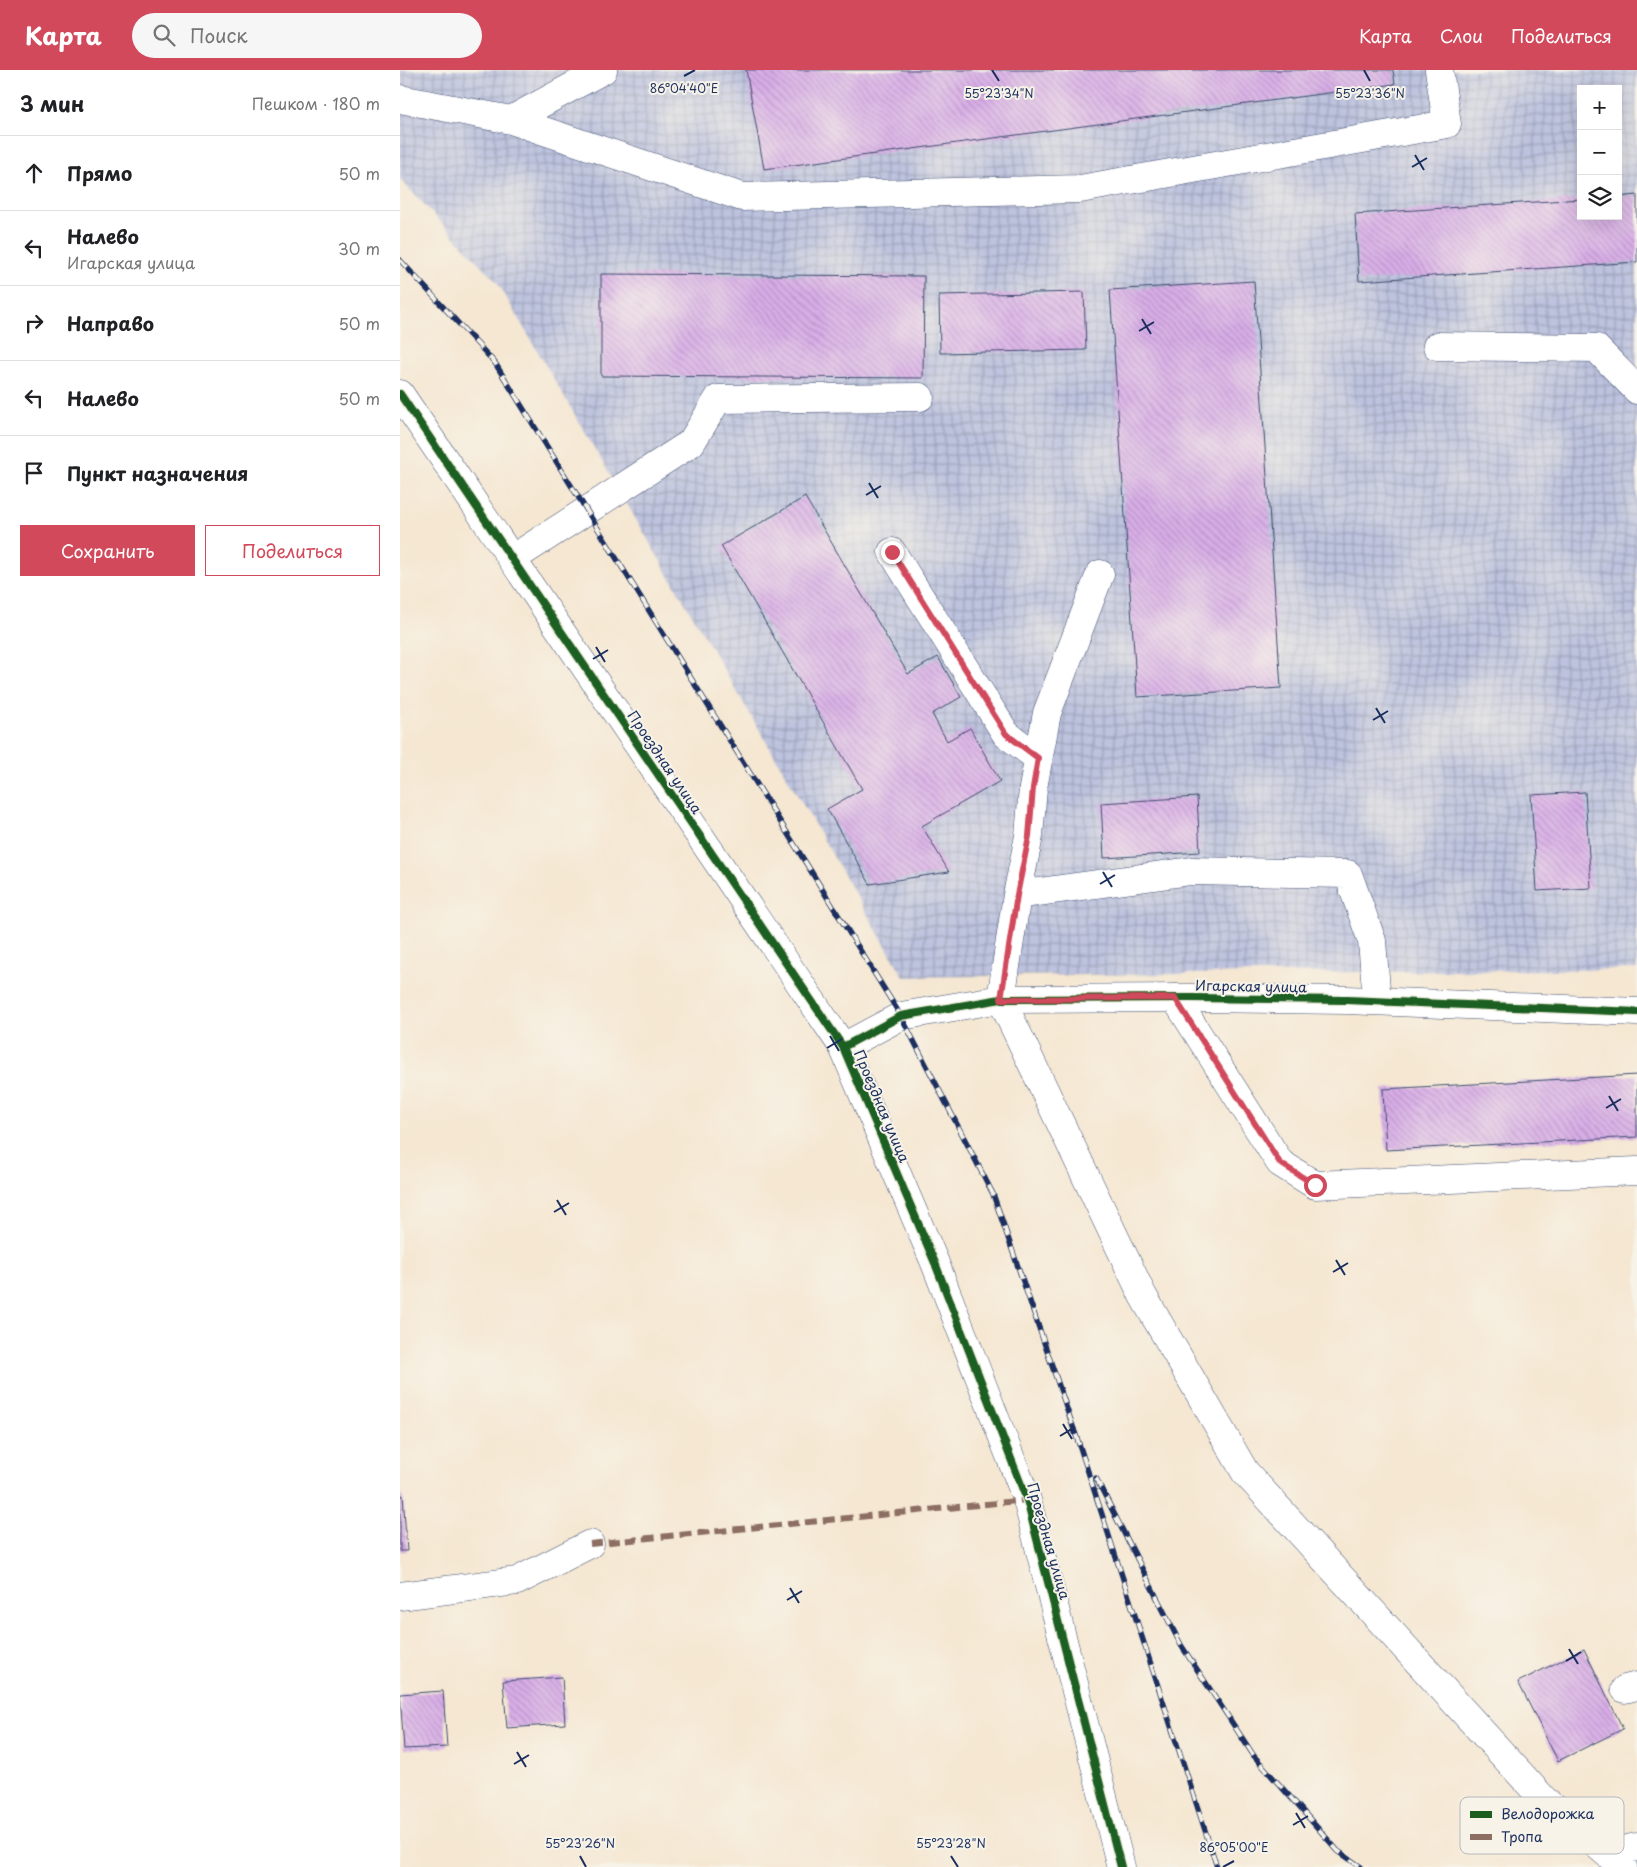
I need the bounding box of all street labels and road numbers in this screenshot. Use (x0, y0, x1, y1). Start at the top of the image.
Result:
street label: Проездная улица (623, 706, 707, 818)
street label: Игарская улица (1195, 975, 1307, 997)
street label: Проездная улица (849, 1046, 915, 1166)
street label: Проездная улица (1022, 1480, 1076, 1602)

